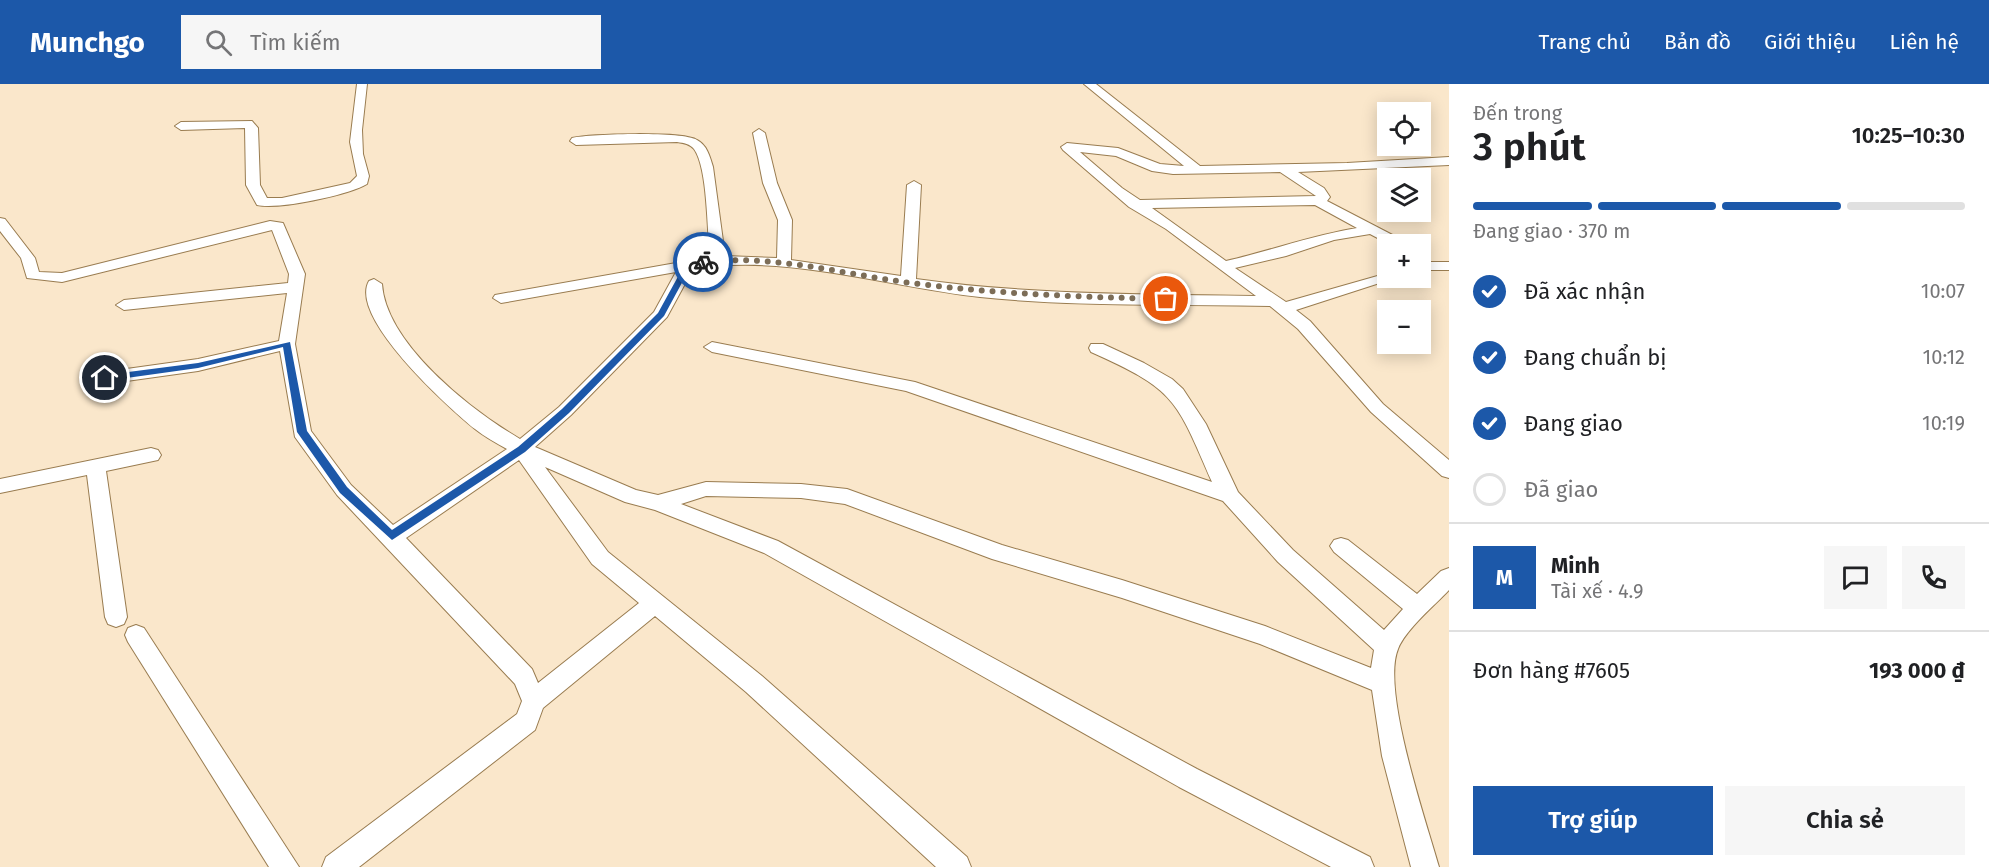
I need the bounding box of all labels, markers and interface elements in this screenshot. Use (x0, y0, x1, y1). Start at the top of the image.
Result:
search box (181, 15, 601, 69)
text: Munchgo (30, 26, 145, 59)
icon: search (202, 26, 235, 59)
text: Tìm kiếm (250, 29, 341, 56)
text: Trang chủ (1539, 29, 1631, 55)
text: Bản đồ (1664, 29, 1731, 55)
text: Giới thiệu (1764, 29, 1857, 55)
text: Liên hệ (1890, 29, 1959, 55)
text: Đến trong (1473, 101, 1562, 125)
map controls (1377, 102, 1431, 354)
button: locate (1377, 102, 1431, 156)
text: 10:25–10:30 (1852, 122, 1965, 149)
text: 3 phút (1473, 124, 1586, 170)
button: layers (1377, 168, 1431, 222)
text: Đang giao · 370 m (1473, 219, 1630, 243)
courier (673, 232, 733, 292)
button: + (1377, 234, 1431, 288)
icon: bike (687, 246, 720, 279)
pin (1140, 273, 1191, 324)
icon: check (1473, 275, 1506, 308)
text: Đã xác nhận (1524, 278, 1645, 305)
text: 10:07 (1921, 279, 1965, 303)
icon: bag (1149, 282, 1182, 315)
button: − (1377, 300, 1431, 354)
icon: check (1473, 341, 1506, 374)
text: Đang chuẩn bị (1524, 344, 1667, 371)
text: 10:12 (1923, 345, 1965, 369)
pin (79, 352, 130, 403)
icon: home (88, 361, 121, 394)
icon: check (1473, 407, 1506, 440)
text: Đang giao (1524, 410, 1623, 437)
text: 10:19 (1922, 411, 1965, 435)
text: Đã giao (1524, 476, 1598, 503)
button: chat (1824, 546, 1887, 609)
button: phone (1902, 546, 1965, 609)
text: Minh (1551, 552, 1600, 579)
text: M (1496, 564, 1513, 591)
text: Tài xế · 4.9 (1551, 579, 1643, 603)
text: Đơn hàng #7605 (1473, 657, 1630, 684)
text: 193 000 ₫ (1869, 657, 1965, 684)
button: Trợ giúp (1473, 786, 1713, 855)
button: Chia sẻ (1725, 786, 1965, 855)

